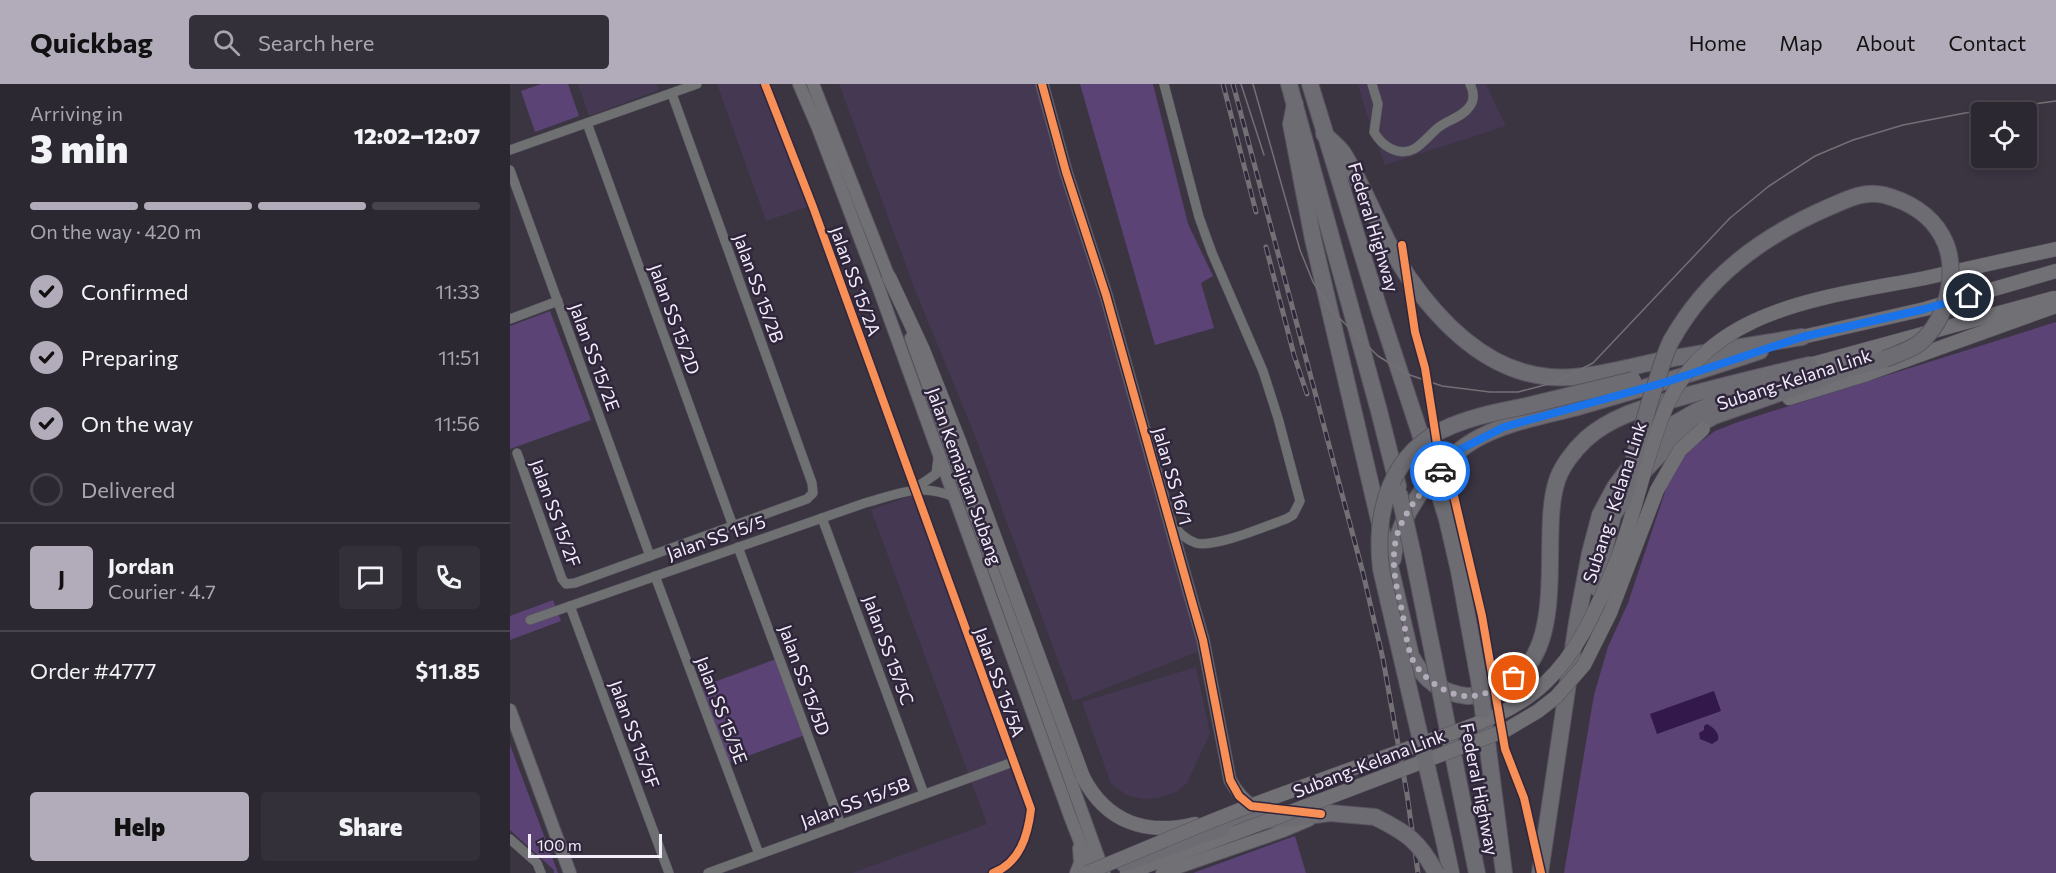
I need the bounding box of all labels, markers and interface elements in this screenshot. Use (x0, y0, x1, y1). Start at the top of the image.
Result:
search box (189, 15, 609, 69)
text: Quickbag (30, 25, 153, 59)
icon: search (210, 26, 243, 59)
text: Search here (258, 29, 374, 56)
text: Home (1689, 30, 1746, 55)
text: Map (1779, 30, 1823, 55)
text: About (1856, 30, 1915, 55)
text: Contact (1948, 30, 2026, 55)
text: Arriving in (30, 101, 123, 125)
map controls (1971, 102, 2037, 168)
button: locate (1971, 102, 2037, 168)
text: 12:02–12:07 (354, 122, 480, 149)
text: 3 min (30, 123, 128, 171)
street label: Federal Highway (1344, 159, 1404, 295)
text: On the way · 420 m (30, 219, 202, 243)
street label: Jalan SS 15/2A (826, 223, 886, 339)
street label: Jalan SS 15/2B (729, 231, 789, 345)
street label: Jalan SS 15/2D (645, 261, 705, 377)
pin (1943, 270, 1994, 321)
icon: check (30, 275, 63, 308)
text: Confirmed (81, 278, 188, 305)
text: 11:33 (435, 279, 480, 303)
icon: home (1952, 279, 1985, 312)
street label: Jalan SS 15/2E (565, 300, 625, 414)
icon: check (30, 341, 63, 374)
text: Preparing (81, 344, 178, 371)
street label: Subang-Kelana Link (1714, 344, 1874, 414)
text: 11:51 (438, 345, 480, 369)
street label: Jalan Kemajuan Subang (923, 384, 1007, 568)
icon: check (30, 407, 63, 440)
text: On the way (81, 410, 193, 437)
text: 11:56 (435, 411, 480, 435)
street label: Subang - Kelana Link (1578, 418, 1651, 585)
street label: Jalan SS 16/1 (1149, 424, 1197, 528)
courier (1410, 441, 1470, 501)
icon: car (1424, 455, 1457, 488)
street label: Jalan SS 15/2F (526, 456, 586, 570)
text: Delivered (81, 476, 175, 503)
street label: Jalan SS 15/5 (664, 510, 768, 564)
button: chat (339, 546, 402, 609)
button: phone (417, 546, 480, 609)
text: Jordan (108, 552, 174, 579)
text: J (58, 564, 65, 591)
text: Courier · 4.7 (108, 579, 216, 603)
street label: Jalan SS 15/5C (859, 592, 919, 708)
street label: Jalan SS 15/5D (775, 622, 835, 738)
street label: Jalan SS 15/5A (970, 624, 1030, 740)
pin (1488, 652, 1539, 703)
street label: Jalan SS 15/5E (691, 653, 753, 767)
text: Order #4777 (30, 657, 156, 684)
text: $11.85 (416, 657, 480, 684)
icon: bag (1497, 661, 1530, 694)
street label: Jalan SS 15/5F (605, 677, 665, 791)
street label: Federal Highway (1456, 721, 1504, 857)
street label: Subang-Kelana Link (1290, 724, 1448, 802)
street label: Jalan SS 15/5B (797, 772, 913, 832)
button: Help (30, 792, 249, 861)
button: Share (261, 792, 480, 861)
scale bar (528, 831, 662, 858)
text: 100 m (537, 835, 582, 854)

